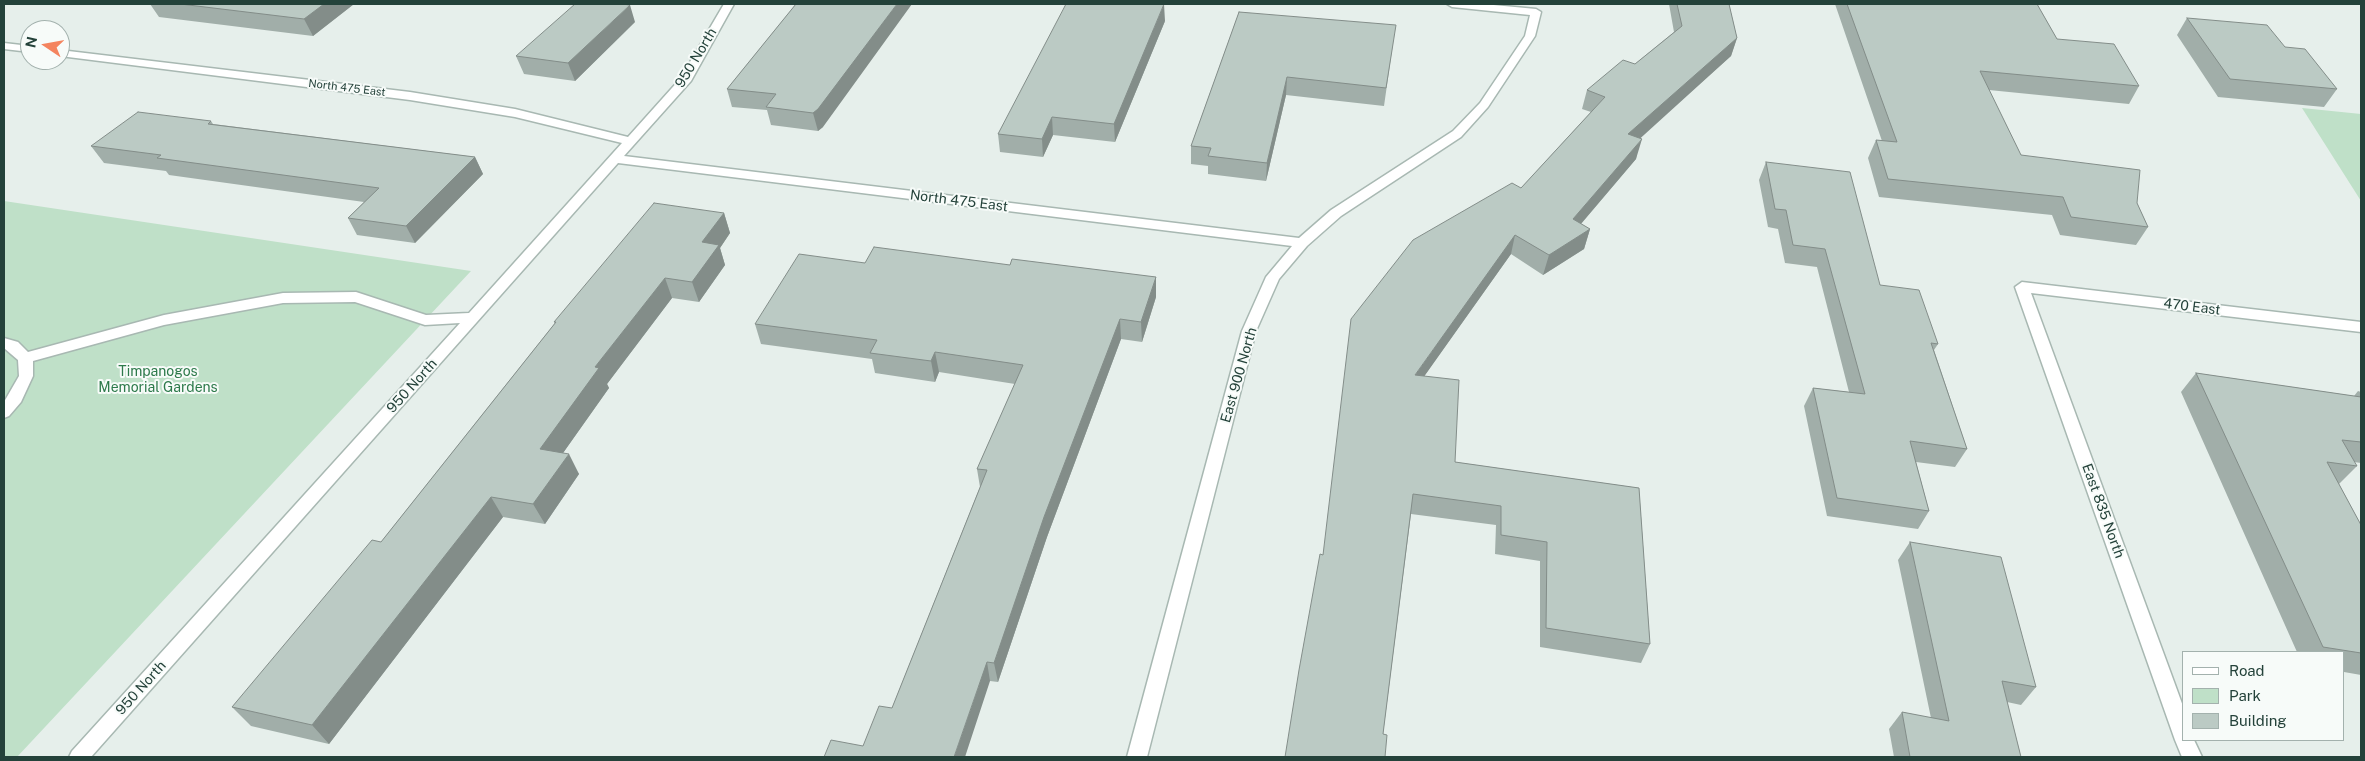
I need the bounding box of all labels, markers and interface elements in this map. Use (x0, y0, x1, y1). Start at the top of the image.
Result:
north arrow (20, 20, 70, 70)
street label: 950 North (672, 25, 720, 91)
text: N (22, 35, 40, 49)
street label: North 475 East (308, 77, 386, 99)
street label: North 475 East (909, 187, 1009, 215)
street label: 470 East (2162, 295, 2222, 319)
street label: East 900 North (1217, 325, 1261, 425)
street label: 950 North (383, 356, 441, 416)
park label: Timpanogos Memorial Gardens (98, 364, 218, 397)
street label: East 835 North (2078, 461, 2128, 561)
legend (2182, 651, 2345, 741)
street label: 950 North (112, 658, 170, 718)
text: Road (2229, 662, 2265, 679)
text: Park (2229, 687, 2261, 704)
text: Building (2229, 712, 2287, 729)

